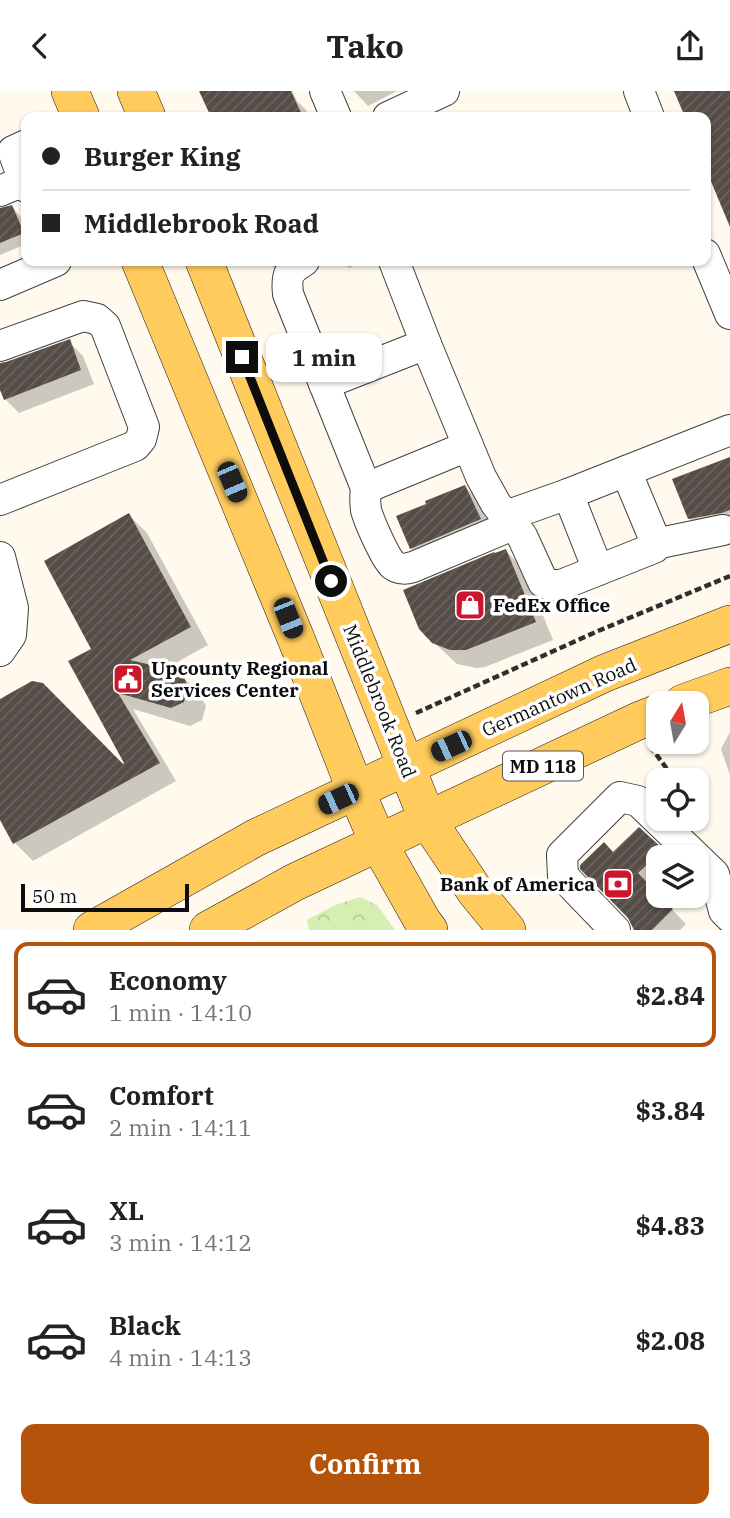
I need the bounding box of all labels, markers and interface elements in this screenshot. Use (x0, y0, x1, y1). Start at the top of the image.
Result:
text: Tako (326, 25, 404, 67)
icon: back (21, 27, 59, 65)
icon: share (671, 27, 709, 65)
text: Burger King (84, 139, 241, 173)
text: Middlebrook Road (84, 206, 319, 240)
callout: 1 min (266, 333, 382, 381)
route end (226, 341, 258, 373)
text: 1 min (292, 342, 356, 372)
car (215, 459, 250, 505)
route start (315, 565, 347, 597)
shop icon: FedEx Office (453, 588, 487, 622)
place label: FedEx Office (493, 593, 611, 617)
car (271, 595, 306, 641)
street label: Middlebrook Road (338, 621, 422, 781)
street label: Germantown Road (478, 652, 640, 742)
place label: Upcounty Regional Services Center (151, 656, 328, 702)
public building icon: Upcounty Regional Services Center (111, 662, 145, 696)
north arrow (646, 691, 709, 754)
map controls (646, 691, 709, 908)
car (428, 728, 475, 764)
road number: MD 118 (503, 751, 583, 781)
button: locate (646, 768, 709, 831)
car (315, 781, 362, 817)
button: layers (646, 845, 709, 908)
bank icon: Bank of America (601, 867, 635, 901)
place label: Bank of America (440, 872, 595, 896)
scale bar (21, 881, 189, 913)
text: 50 m (32, 884, 77, 908)
icon: car (25, 963, 88, 1026)
text: Economy (109, 963, 227, 997)
text: $2.84 (635, 978, 705, 1012)
text: 1 min · 14:10 (109, 997, 252, 1027)
icon: car (25, 1078, 88, 1141)
text: Comfort (109, 1078, 214, 1112)
text: $3.84 (635, 1093, 705, 1127)
text: 2 min · 14:11 (109, 1112, 252, 1142)
icon: car (25, 1193, 88, 1256)
text: XL (109, 1193, 144, 1227)
text: $4.83 (635, 1208, 705, 1242)
text: 3 min · 14:12 (109, 1227, 252, 1257)
icon: car (25, 1308, 88, 1371)
text: Black (109, 1308, 181, 1342)
text: $2.08 (635, 1323, 705, 1357)
text: 4 min · 14:13 (109, 1342, 252, 1372)
button: Confirm (21, 1424, 709, 1504)

